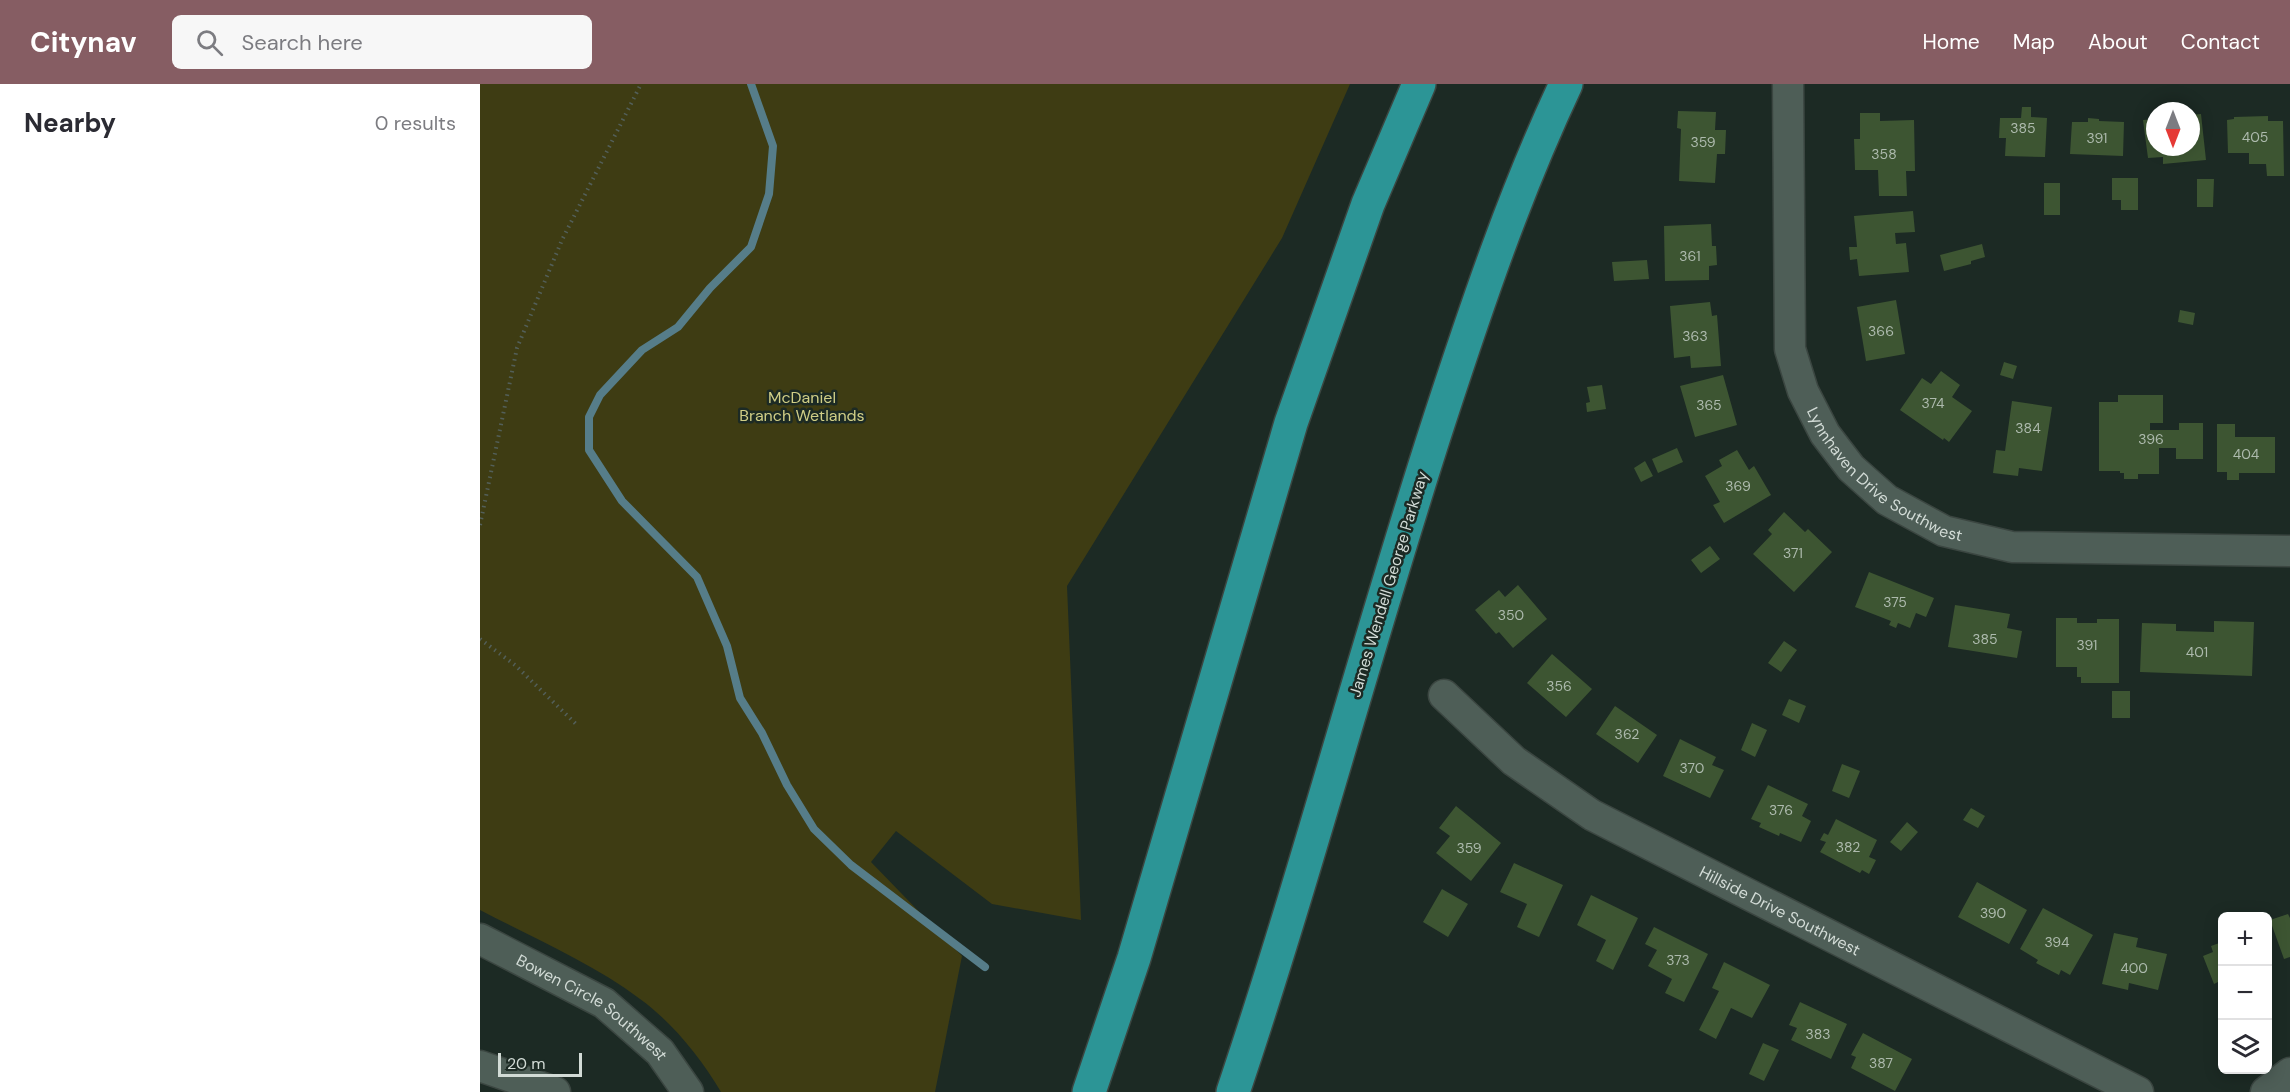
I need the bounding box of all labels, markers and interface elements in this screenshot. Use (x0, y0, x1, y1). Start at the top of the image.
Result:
search box (172, 15, 592, 69)
text: Citynav (30, 24, 136, 61)
icon: search (193, 26, 226, 59)
text: Search here (241, 28, 363, 57)
text: Home (1922, 28, 1980, 56)
text: Map (2013, 28, 2055, 56)
text: About (2088, 28, 2148, 56)
text: Contact (2181, 28, 2260, 56)
north arrow (2146, 102, 2200, 156)
text: Nearby (24, 106, 116, 140)
text: 0 results (375, 110, 456, 136)
house number: 385 (2010, 119, 2036, 137)
house number: 405 (2242, 128, 2268, 146)
house number: 391 (2087, 129, 2107, 147)
house number: 359 (1690, 133, 1716, 151)
house number: 358 (1871, 145, 1897, 163)
house number: 361 (1679, 247, 1701, 265)
house number: 366 (1868, 322, 1894, 340)
house number: 363 (1682, 327, 1708, 345)
park label: McDaniel Branch Wetlands (739, 387, 865, 426)
house number: 374 (1921, 394, 1945, 412)
house number: 365 (1696, 396, 1722, 414)
street label: Lynnhaven Drive Southwest (1802, 404, 1964, 546)
house number: 384 (2015, 419, 2041, 437)
house number: 396 (2138, 430, 2164, 448)
house number: 404 (2233, 445, 2260, 463)
street label: James Wendell George Parkway (1344, 469, 1433, 700)
house number: 369 (1725, 477, 1751, 495)
house number: 371 (1783, 544, 1803, 562)
house number: 375 (1883, 593, 1907, 611)
house number: 350 (1498, 606, 1524, 624)
house number: 385 (1972, 630, 1998, 648)
house number: 391 (2077, 636, 2097, 654)
house number: 401 (2186, 643, 2208, 661)
house number: 356 (1546, 677, 1572, 695)
house number: 362 (1615, 725, 1639, 743)
house number: 370 (1680, 759, 1704, 777)
house number: 376 (1769, 801, 1793, 819)
house number: 382 (1836, 838, 1860, 856)
house number: 359 (1456, 839, 1482, 857)
street label: Hillside Drive Southwest (1696, 861, 1864, 960)
house number: 390 (1980, 904, 2006, 922)
map controls (2218, 912, 2272, 1074)
button: + (2218, 912, 2272, 966)
house number: 394 (2044, 933, 2070, 951)
street label: Bowen Circle Southwest (513, 950, 672, 1064)
house number: 373 (1666, 951, 1690, 969)
house number: 400 (2120, 959, 2148, 977)
button: − (2218, 966, 2272, 1020)
button: layers (2218, 1020, 2272, 1074)
house number: 383 (1805, 1025, 1831, 1043)
scale bar (498, 1050, 582, 1078)
text: 20 m (507, 1053, 546, 1074)
house number: 387 (1869, 1054, 1893, 1072)

